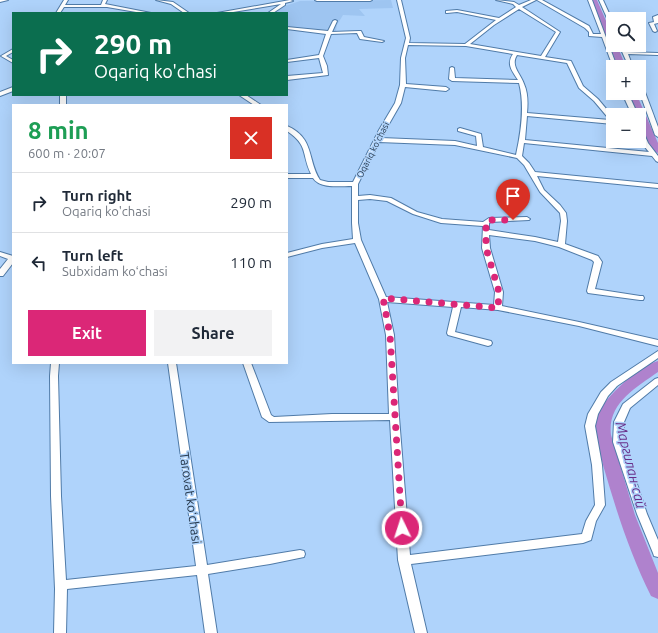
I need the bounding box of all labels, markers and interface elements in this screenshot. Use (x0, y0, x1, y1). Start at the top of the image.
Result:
map controls (606, 12, 646, 148)
button: search (606, 12, 646, 52)
icon: right (28, 28, 80, 80)
text: 290 m (94, 28, 172, 59)
button: + (606, 60, 646, 100)
text: Oqariq ko'chasi (94, 61, 217, 81)
button: − (606, 108, 646, 148)
text: 8 min (28, 117, 89, 144)
button: close (230, 117, 272, 159)
street label: Oqariq ko'chasi (355, 120, 391, 180)
text: 600 m · 20:07 (28, 146, 106, 160)
pin (496, 179, 530, 220)
icon: arrive (502, 185, 524, 207)
text: Turn right (62, 187, 132, 204)
icon: right (28, 192, 50, 214)
text: 290 m (230, 194, 272, 211)
text: Oqariq ko'chasi (62, 204, 151, 218)
text: Turn left (62, 247, 123, 264)
icon: left (28, 252, 50, 274)
text: 110 m (230, 254, 272, 271)
text: Subxidam koʻchasi (62, 264, 168, 278)
button: Exit (28, 310, 146, 356)
button: Share (154, 310, 272, 356)
water label: Маргилан-сай (612, 420, 650, 511)
street label: Tarovat koʻchasi (178, 451, 204, 545)
position arrow (381, 507, 423, 549)

